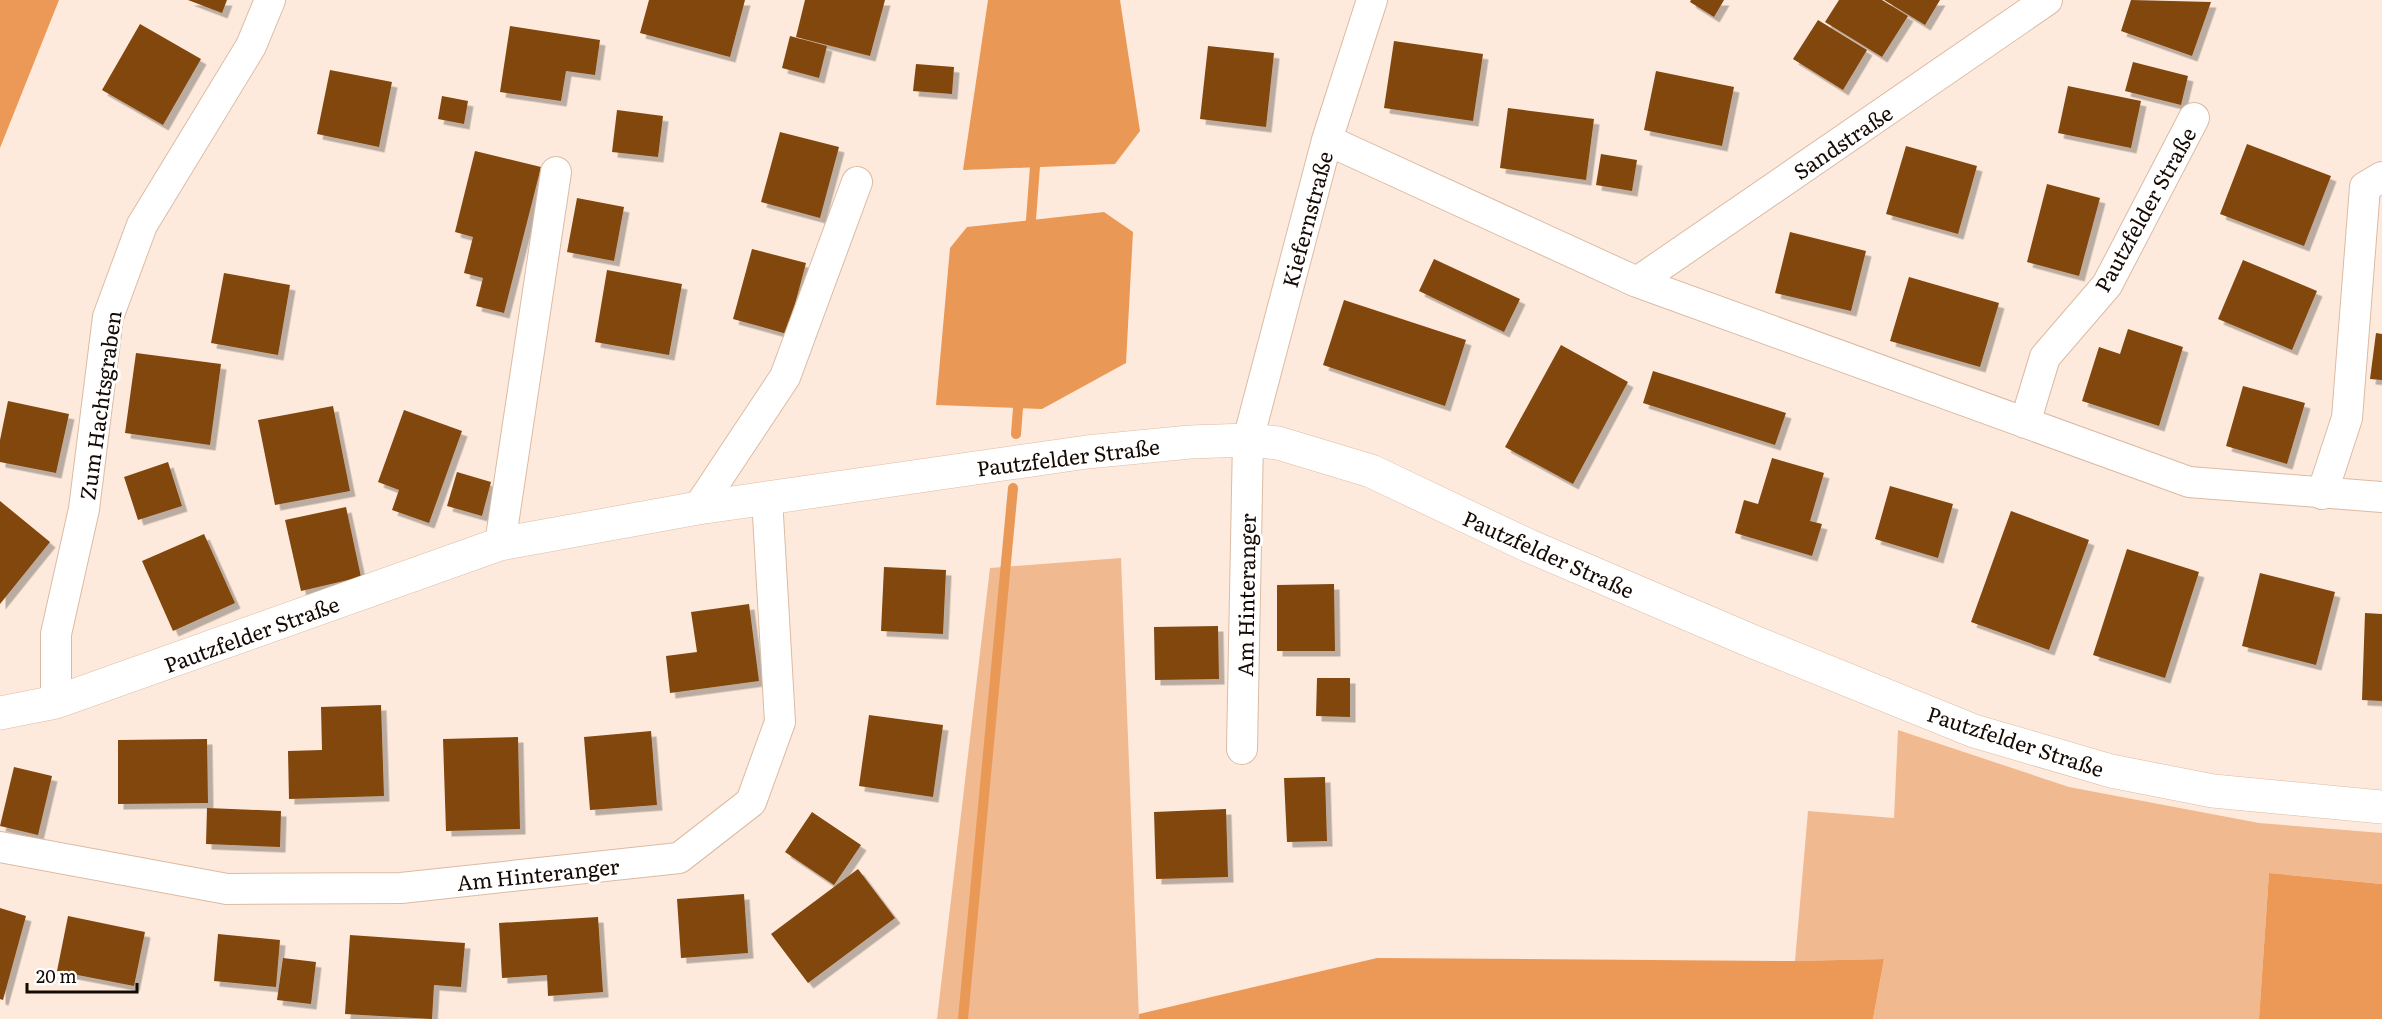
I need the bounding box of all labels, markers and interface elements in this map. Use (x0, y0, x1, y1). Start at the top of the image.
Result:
street label: Sandstraße (1786, 96, 1898, 186)
street label: Pautzfelder Straße (2086, 121, 2202, 297)
street label: Kiefernstraße (1273, 147, 1339, 290)
street label: Zum Hachtsgraben (70, 308, 128, 502)
street label: Pautzfelder Straße (975, 429, 1161, 483)
street label: Pautzfelder Straße (1458, 501, 1640, 605)
street label: Am Hinteranger (1228, 513, 1262, 677)
street label: Pautzfelder Straße (159, 587, 343, 679)
street label: Pautzfelder Straße (1924, 697, 2109, 783)
street label: Am Hinteranger (455, 849, 621, 897)
scale bar (27, 956, 136, 994)
text: 20 m (36, 962, 77, 989)

